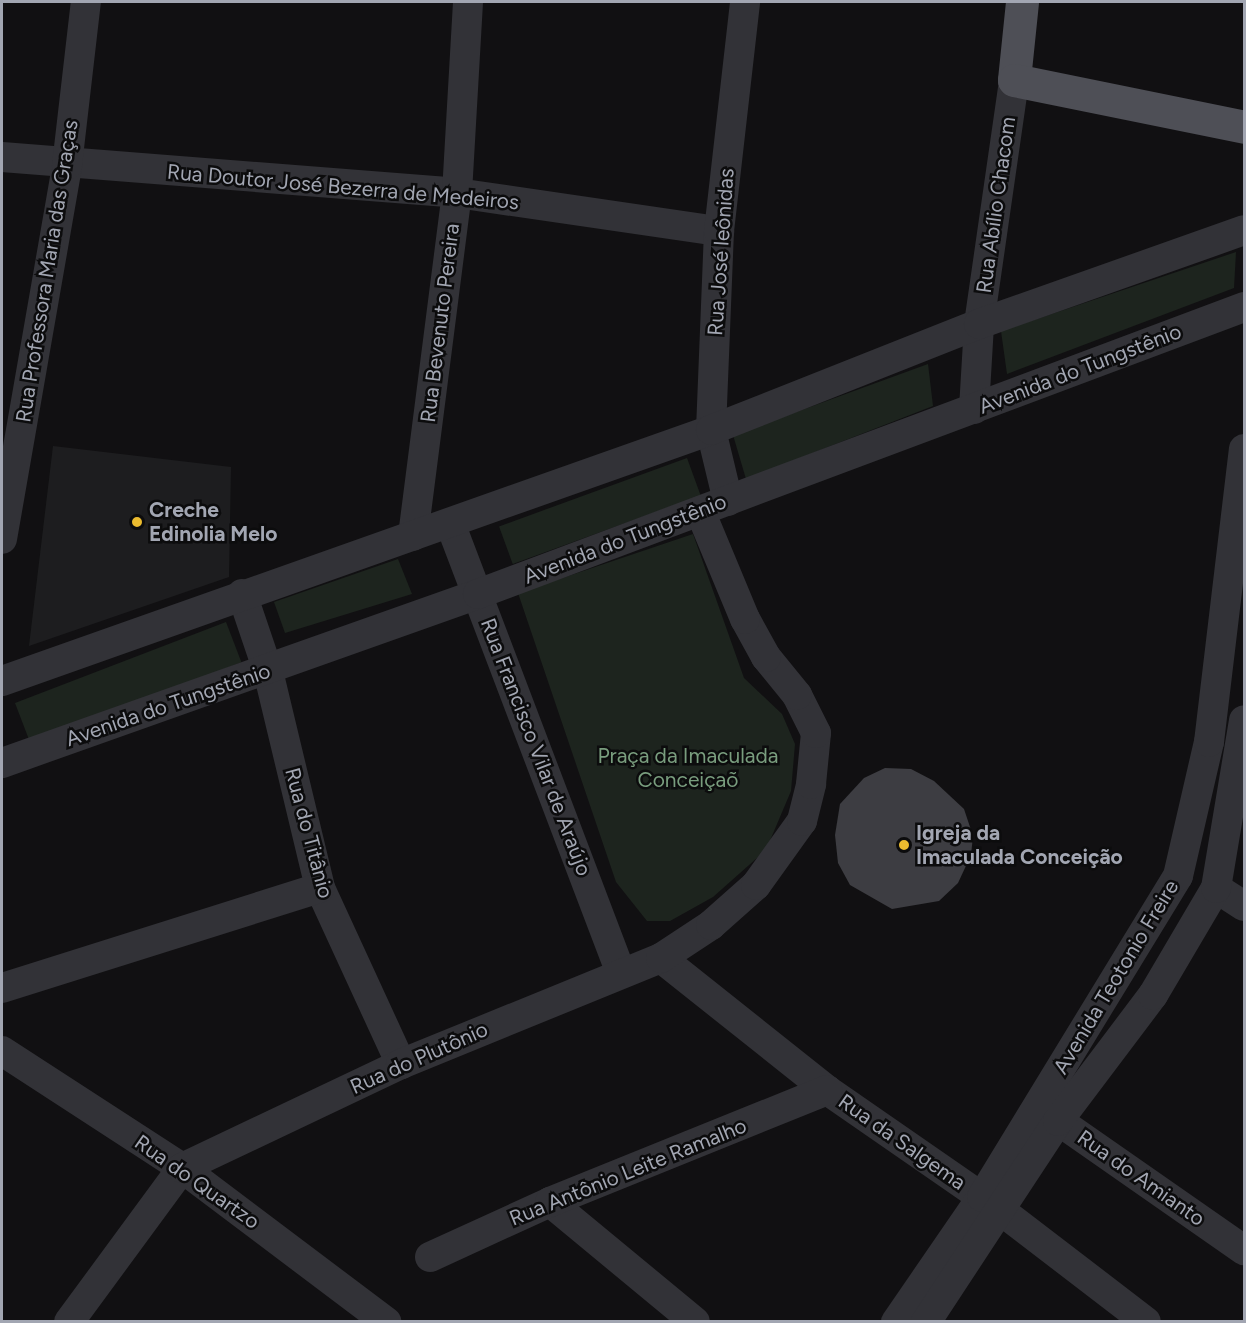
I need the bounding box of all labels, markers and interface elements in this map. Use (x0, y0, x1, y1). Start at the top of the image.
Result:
street label: Rua Abílio Chacom (971, 115, 1021, 295)
street label: Rua Professora Maria das Graças (11, 118, 83, 424)
street label: Rua Doutor José Bezerra de Medeiros (166, 159, 520, 215)
street label: Rua José leônidas (703, 167, 739, 337)
street label: Rua Bevenuto Pereira (415, 222, 465, 424)
street label: Avenida do Tungstênio (975, 319, 1185, 419)
street label: Avenida do Tungstênio (520, 489, 730, 589)
place label: Creche Edinolia Melo (149, 497, 277, 547)
marker: Creche Edinolia Melo (130, 515, 144, 529)
street label: Rua Francisco Vilar de Araújo (475, 615, 597, 879)
street label: Avenida do Tungstênio (62, 658, 274, 752)
park label: Praça da Imaculada Conceiçaõ (597, 743, 779, 793)
street label: Rua do Titânio (279, 765, 339, 901)
place label: Igreja da Imaculada Conceição (916, 820, 1123, 870)
marker: Igreja da Imaculada Conceição (897, 838, 911, 852)
street label: Avenida Teotonio Freire (1048, 875, 1184, 1079)
street label: Rua do Plutônio (346, 1016, 492, 1100)
street label: Rua da Salgema (834, 1089, 970, 1195)
street label: Rua Antônio Leite Ramalho (506, 1113, 750, 1231)
street label: Rua do Amianto (1072, 1125, 1210, 1231)
street label: Rua do Quartzo (130, 1130, 264, 1234)

